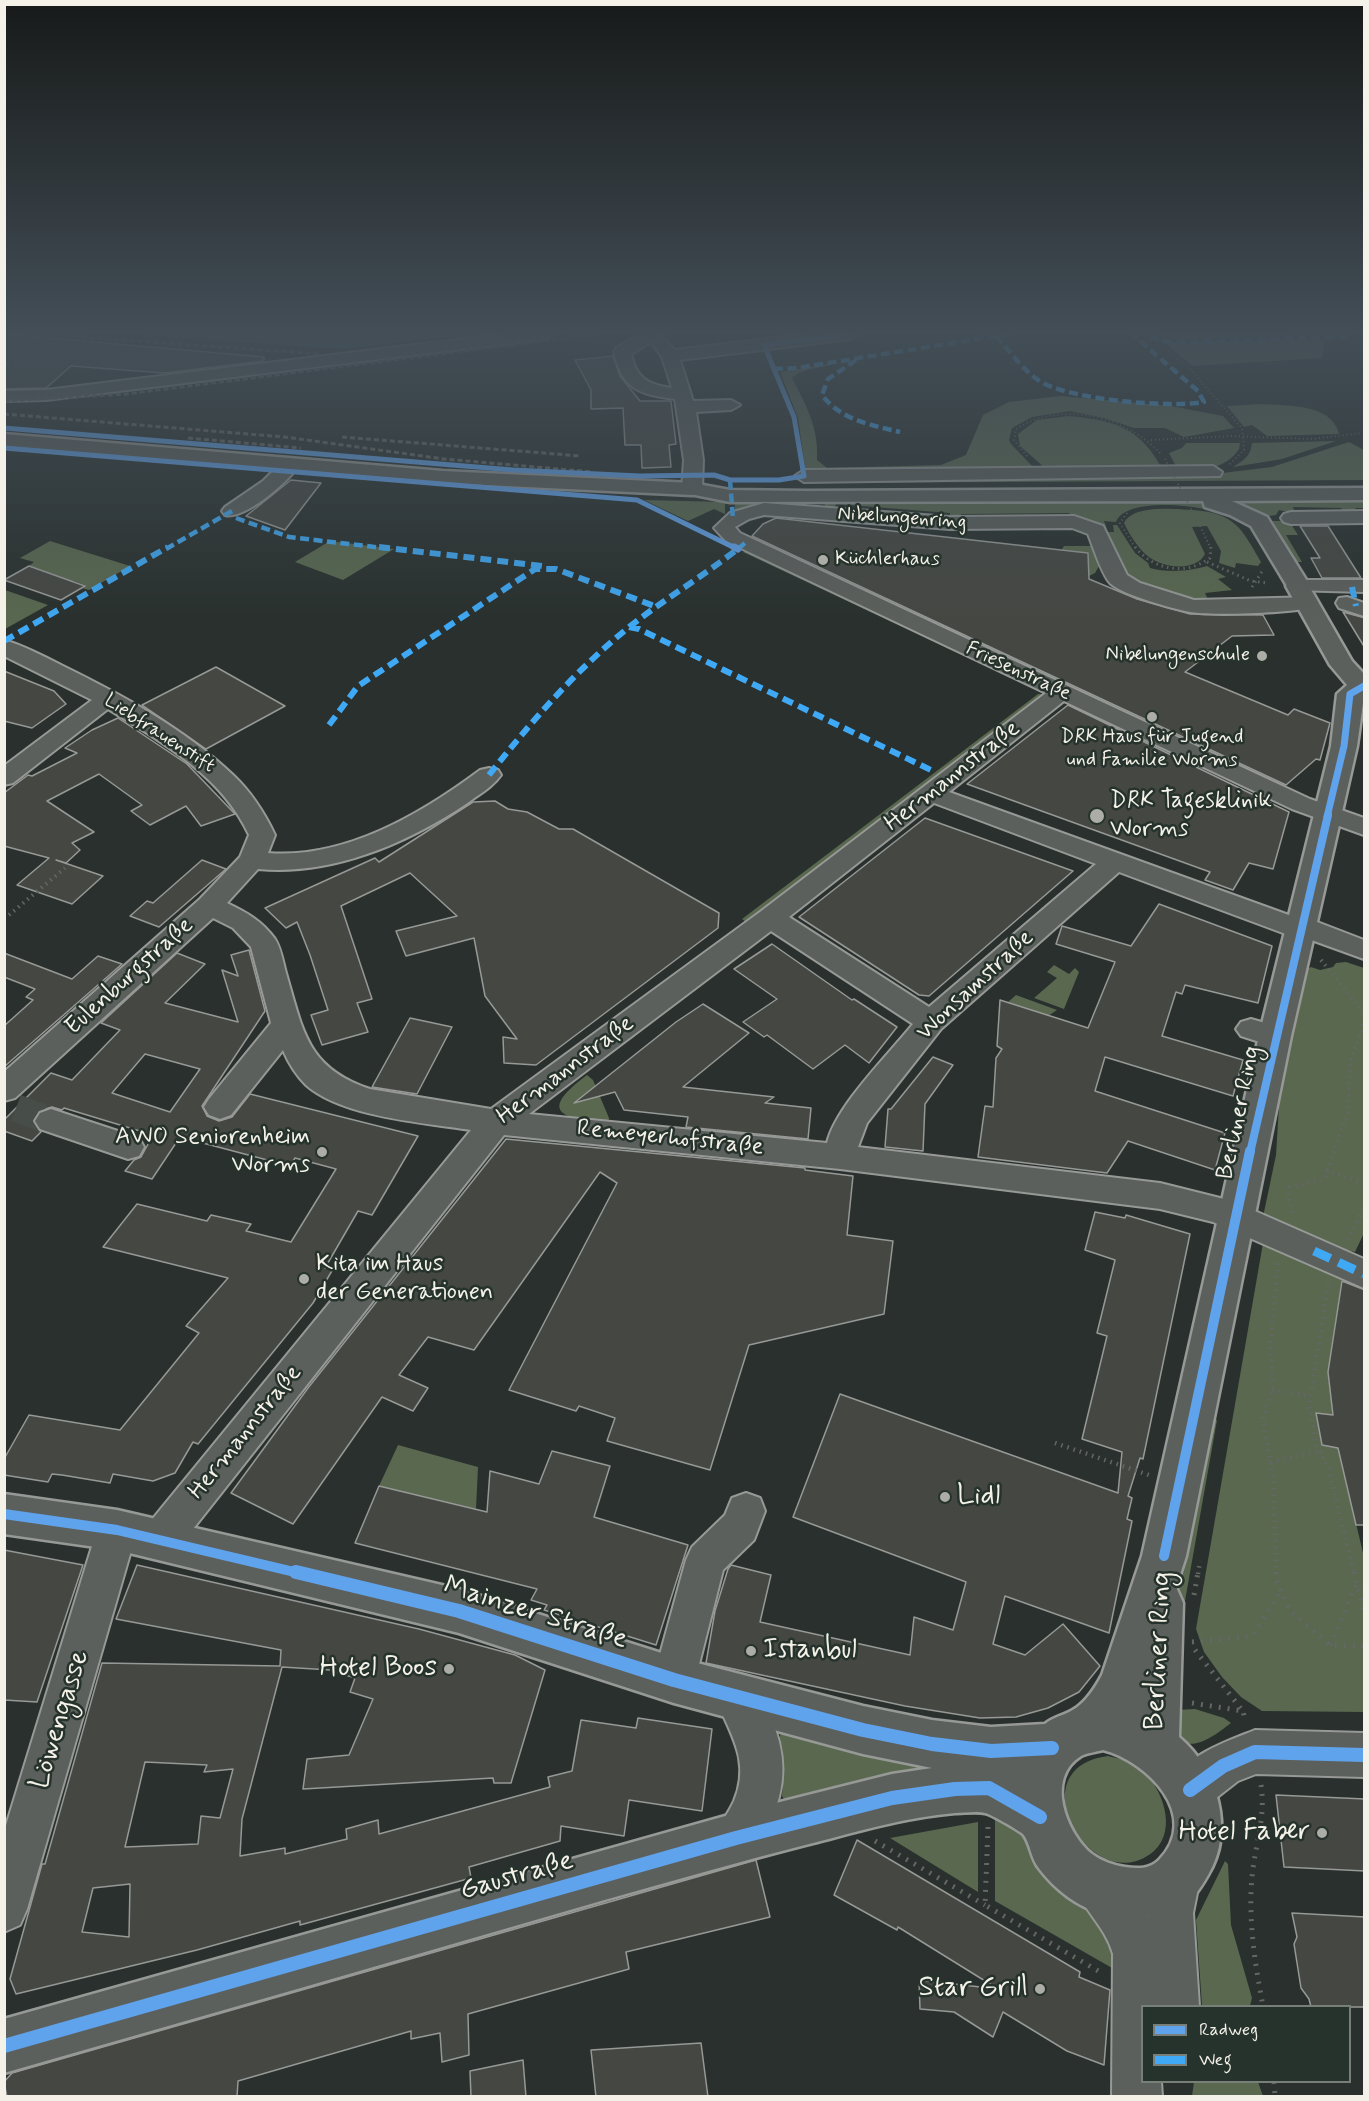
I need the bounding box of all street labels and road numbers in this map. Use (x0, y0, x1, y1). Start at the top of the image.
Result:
street label: Nibelungenring (837, 503, 967, 535)
street label: Friesenstraße (962, 637, 1074, 707)
street label: Liebfrauenstift (99, 689, 219, 779)
street label: Hermannstraße (879, 715, 1027, 839)
street label: Eulenburgstraße (60, 912, 200, 1042)
street label: Wonsamstraße (911, 924, 1041, 1048)
street label: Hermannstraße (492, 1010, 640, 1132)
street label: Berliner Ring (1212, 1044, 1268, 1182)
street label: Remeyerhofstraße (575, 1115, 765, 1163)
street label: Hermannstraße (183, 1360, 309, 1506)
street label: Mainzer Straße (439, 1570, 631, 1658)
street label: Berliner Ring (1139, 1571, 1181, 1731)
street label: Löwengasse (24, 1647, 98, 1793)
street label: Gaustraße (457, 1845, 577, 1909)

